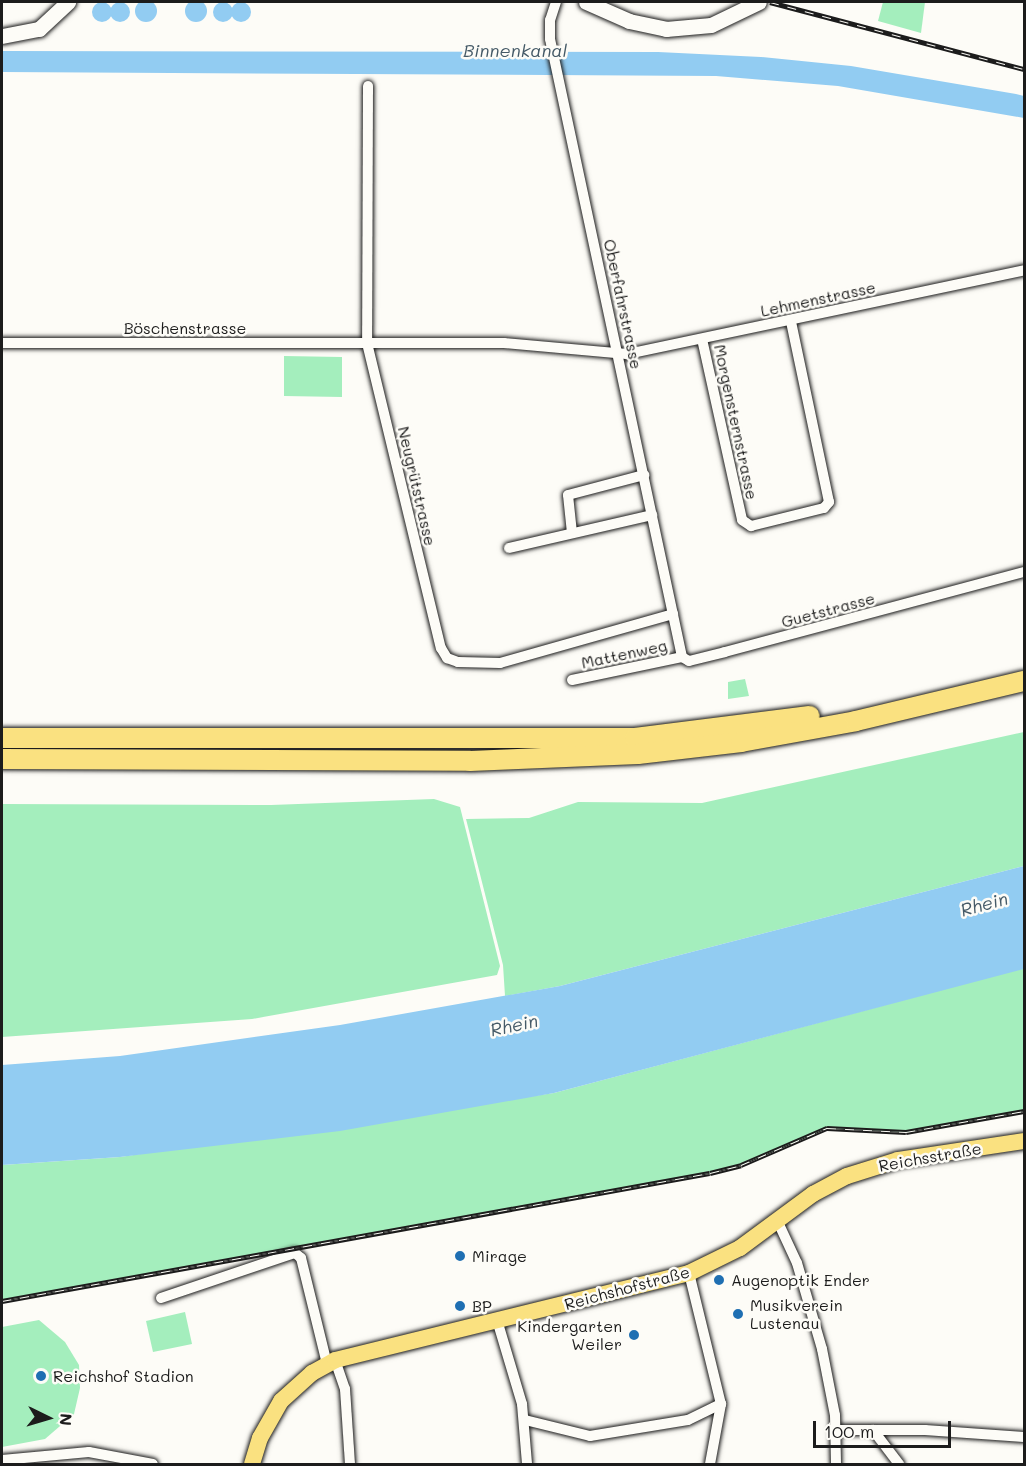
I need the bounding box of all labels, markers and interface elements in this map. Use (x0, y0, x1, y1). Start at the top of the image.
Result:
water label: Binnenkanal (463, 39, 567, 61)
street label: Oberfahrstrasse (600, 237, 646, 371)
street label: Lehmenstrasse (759, 277, 877, 321)
street label: Böschenstrasse (124, 318, 246, 338)
street label: Morgensternstrasse (710, 343, 762, 501)
street label: Neugrütstrasse (394, 424, 440, 548)
street label: Guetstrasse (779, 588, 877, 632)
street label: Mattenweg (579, 636, 669, 672)
water label: Rhein (958, 887, 1010, 921)
water label: Rhein (488, 1009, 540, 1041)
street label: Reichsstraße (877, 1139, 983, 1175)
place label: Mirage (472, 1246, 527, 1266)
marker: Mirage (453, 1249, 467, 1263)
street label: Reichshofstraße (562, 1262, 692, 1314)
place label: Augenoptik Ender (731, 1270, 870, 1290)
marker: Augenoptik Ender (712, 1273, 726, 1287)
place label: Musikverein Lustenau (750, 1295, 843, 1333)
place label: BP (472, 1296, 492, 1316)
marker: BP (453, 1299, 467, 1313)
marker: Musikverein Lustenau (731, 1307, 745, 1321)
place label: Kindergarten Weiler (517, 1316, 622, 1354)
marker: Kindergarten Weiler (627, 1328, 641, 1342)
place label: Reichshof Stadion (53, 1366, 194, 1386)
marker: Reichshof Stadion (34, 1369, 48, 1383)
north arrow (18, 1388, 78, 1448)
scale bar (816, 1409, 954, 1447)
text: N (55, 1413, 77, 1427)
text: 100 m (824, 1419, 874, 1443)

